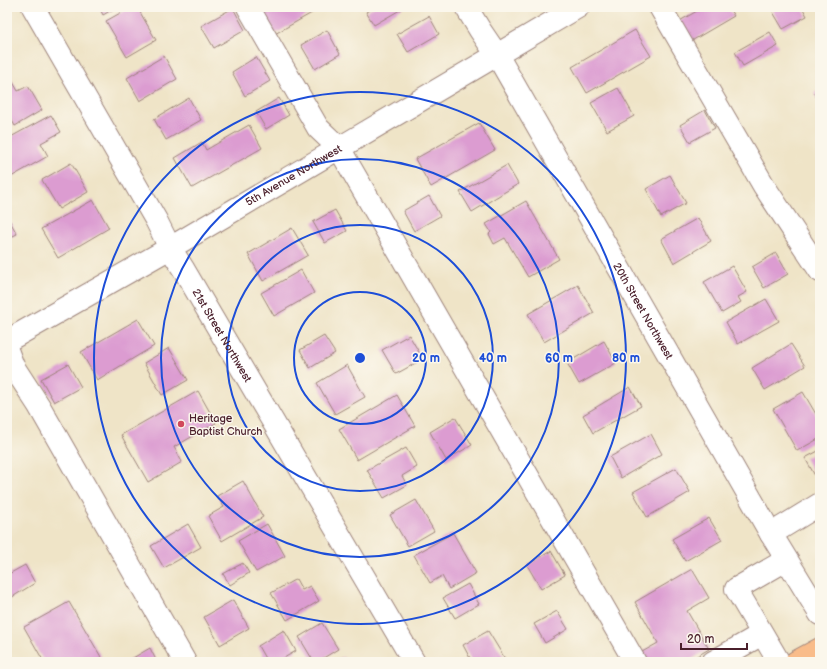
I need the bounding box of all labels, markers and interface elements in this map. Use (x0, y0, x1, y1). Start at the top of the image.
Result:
street label: 5th Avenue Northwest (243, 142, 345, 209)
street label: 20th Street Northwest (610, 261, 676, 362)
street label: 21st Street Northwest (189, 286, 255, 385)
centre of rings (353, 351, 367, 365)
text: 20 m (412, 351, 440, 366)
text: 40 m (479, 351, 507, 366)
text: 60 m (545, 351, 573, 366)
text: 80 m (612, 351, 640, 366)
place label: Heritage Baptist Church (189, 412, 262, 438)
marker: Heritage Baptist Church (176, 419, 186, 429)
scale bar (681, 625, 747, 651)
text: 20 m (687, 632, 714, 647)

